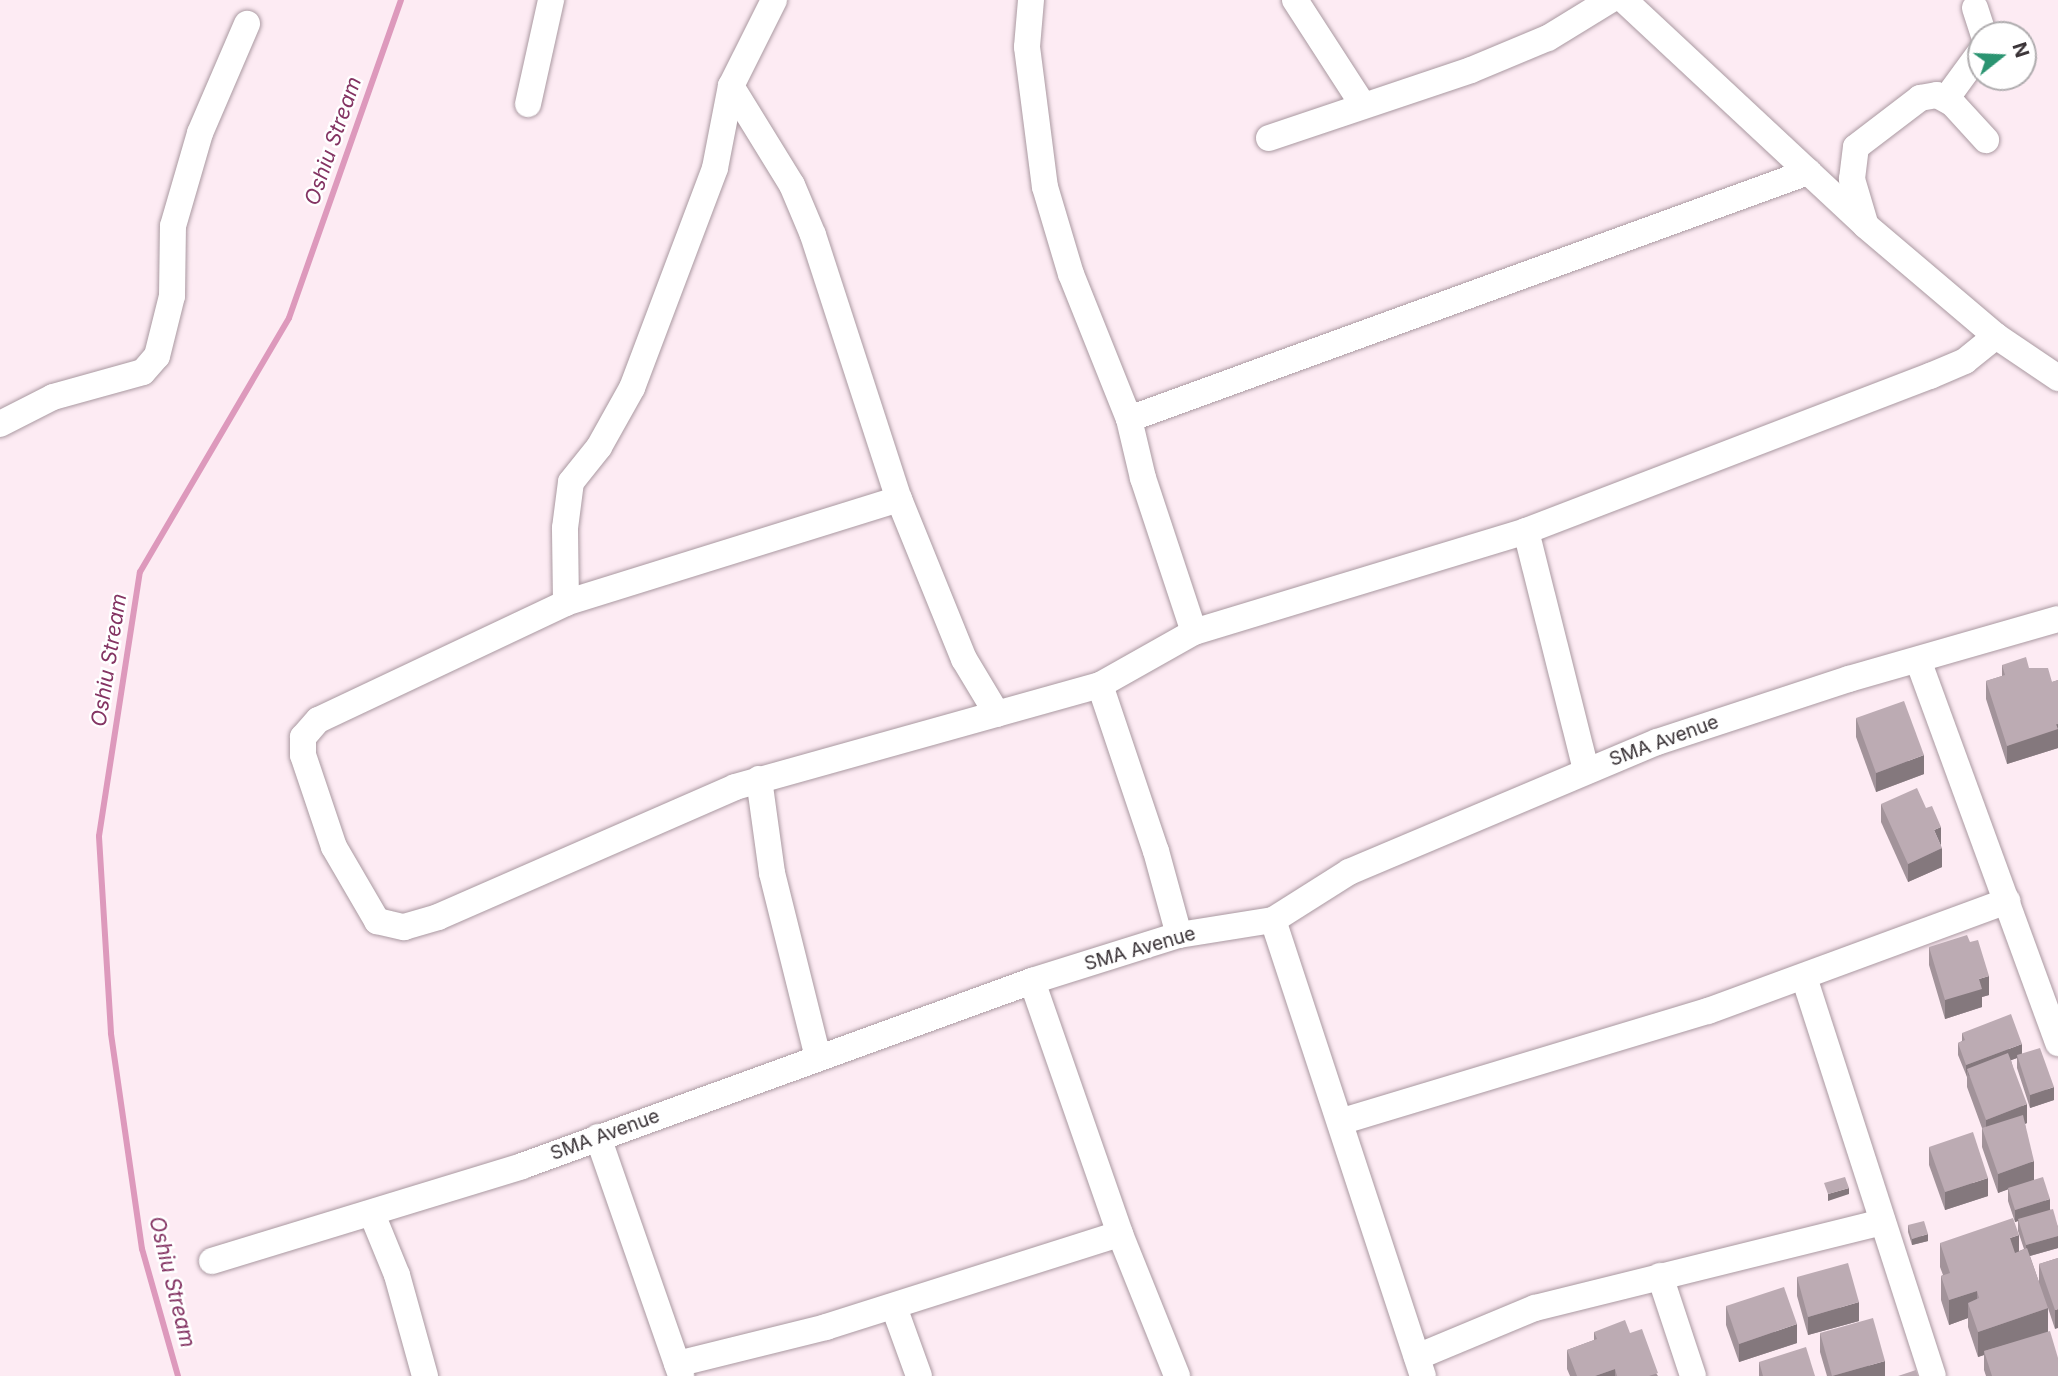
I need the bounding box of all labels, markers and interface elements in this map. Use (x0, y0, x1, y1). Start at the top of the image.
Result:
north arrow (1967, 21, 2037, 91)
text: N (2007, 40, 2034, 60)
water label: Oshiu Stream (299, 73, 367, 209)
water label: Oshiu Stream (86, 592, 132, 728)
street label: SMA Avenue (1606, 711, 1722, 771)
street label: SMA Avenue (1082, 922, 1198, 976)
street label: SMA Avenue (547, 1105, 663, 1165)
water label: Oshiu Stream (144, 1214, 200, 1350)

